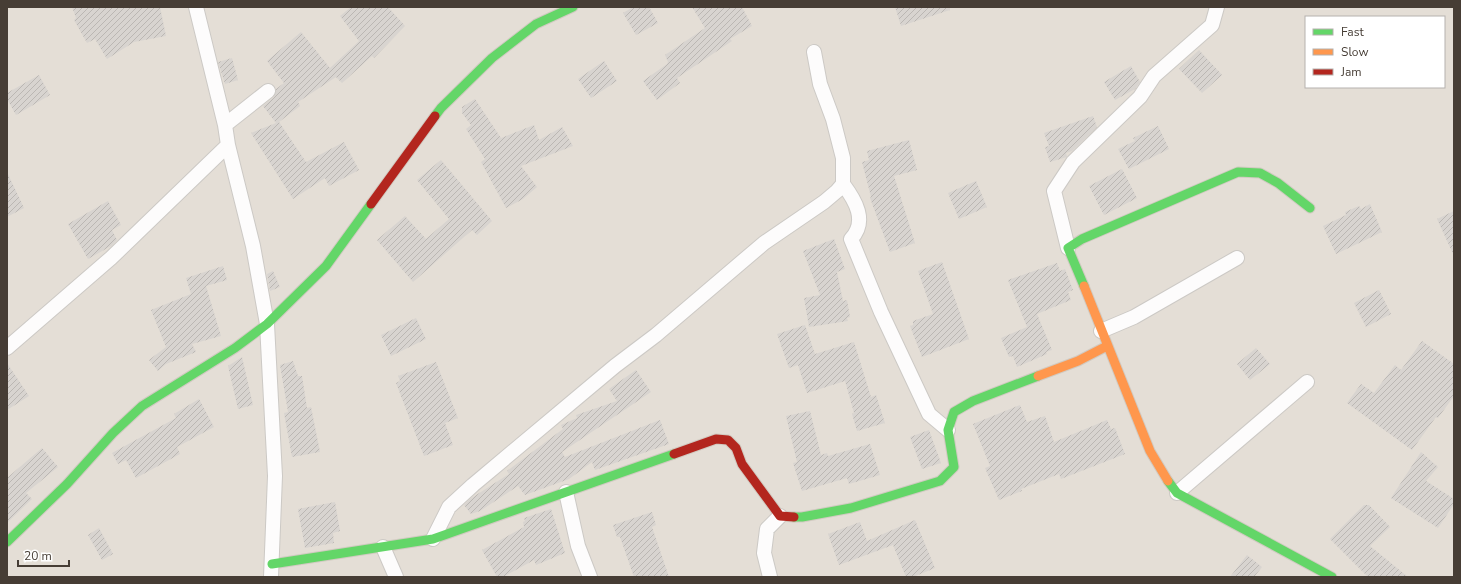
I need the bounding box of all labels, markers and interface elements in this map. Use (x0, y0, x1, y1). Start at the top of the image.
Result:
legend (1305, 16, 1445, 88)
text: Fast (1341, 24, 1364, 40)
text: Slow (1341, 44, 1369, 60)
text: Jam (1340, 64, 1362, 80)
scale bar (18, 542, 69, 568)
text: 20 m (24, 548, 52, 564)

